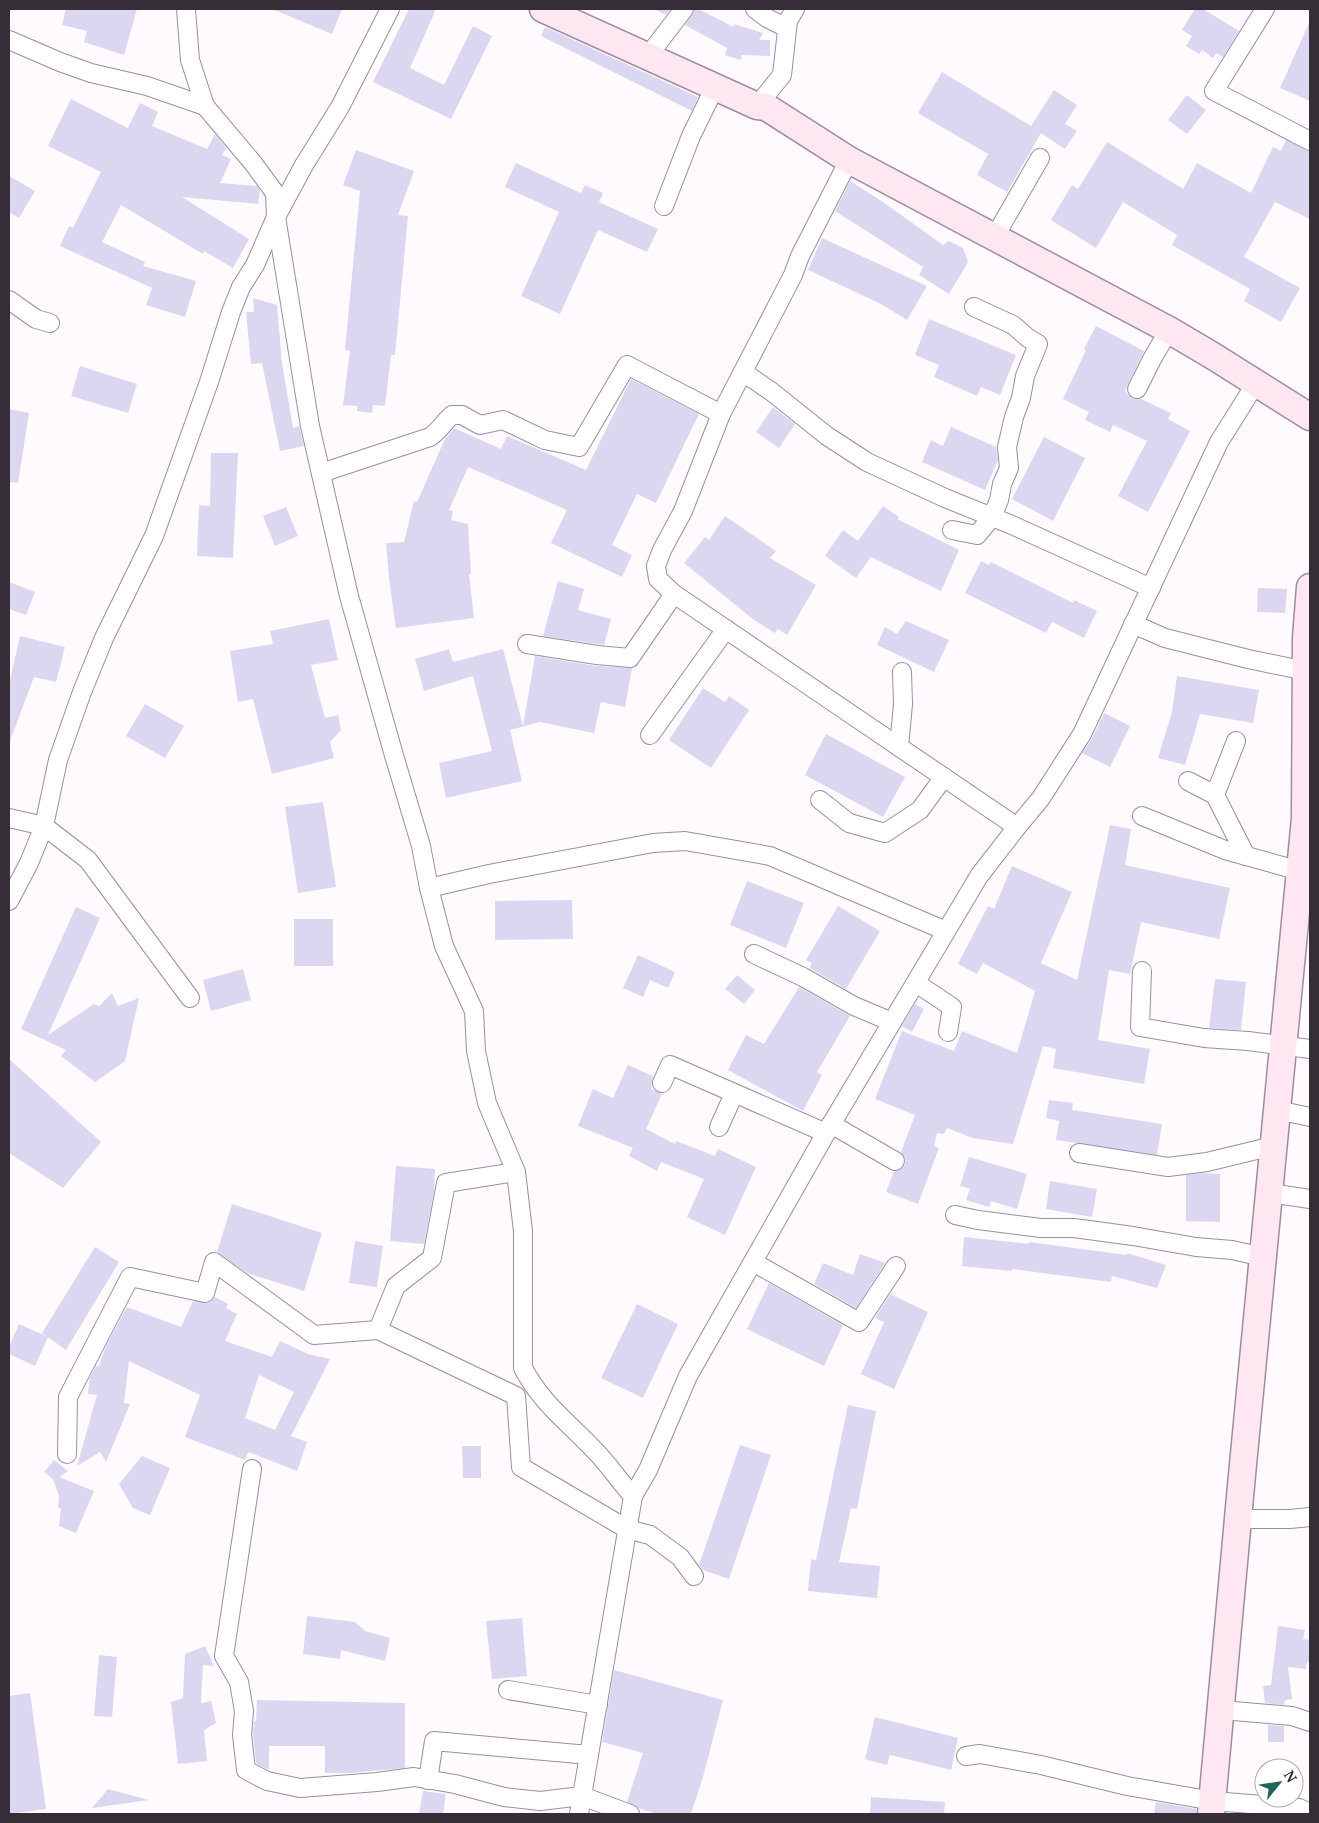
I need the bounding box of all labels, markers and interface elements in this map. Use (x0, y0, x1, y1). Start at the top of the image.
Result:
north arrow (1254, 1758, 1304, 1808)
text: N (1280, 1767, 1302, 1786)

